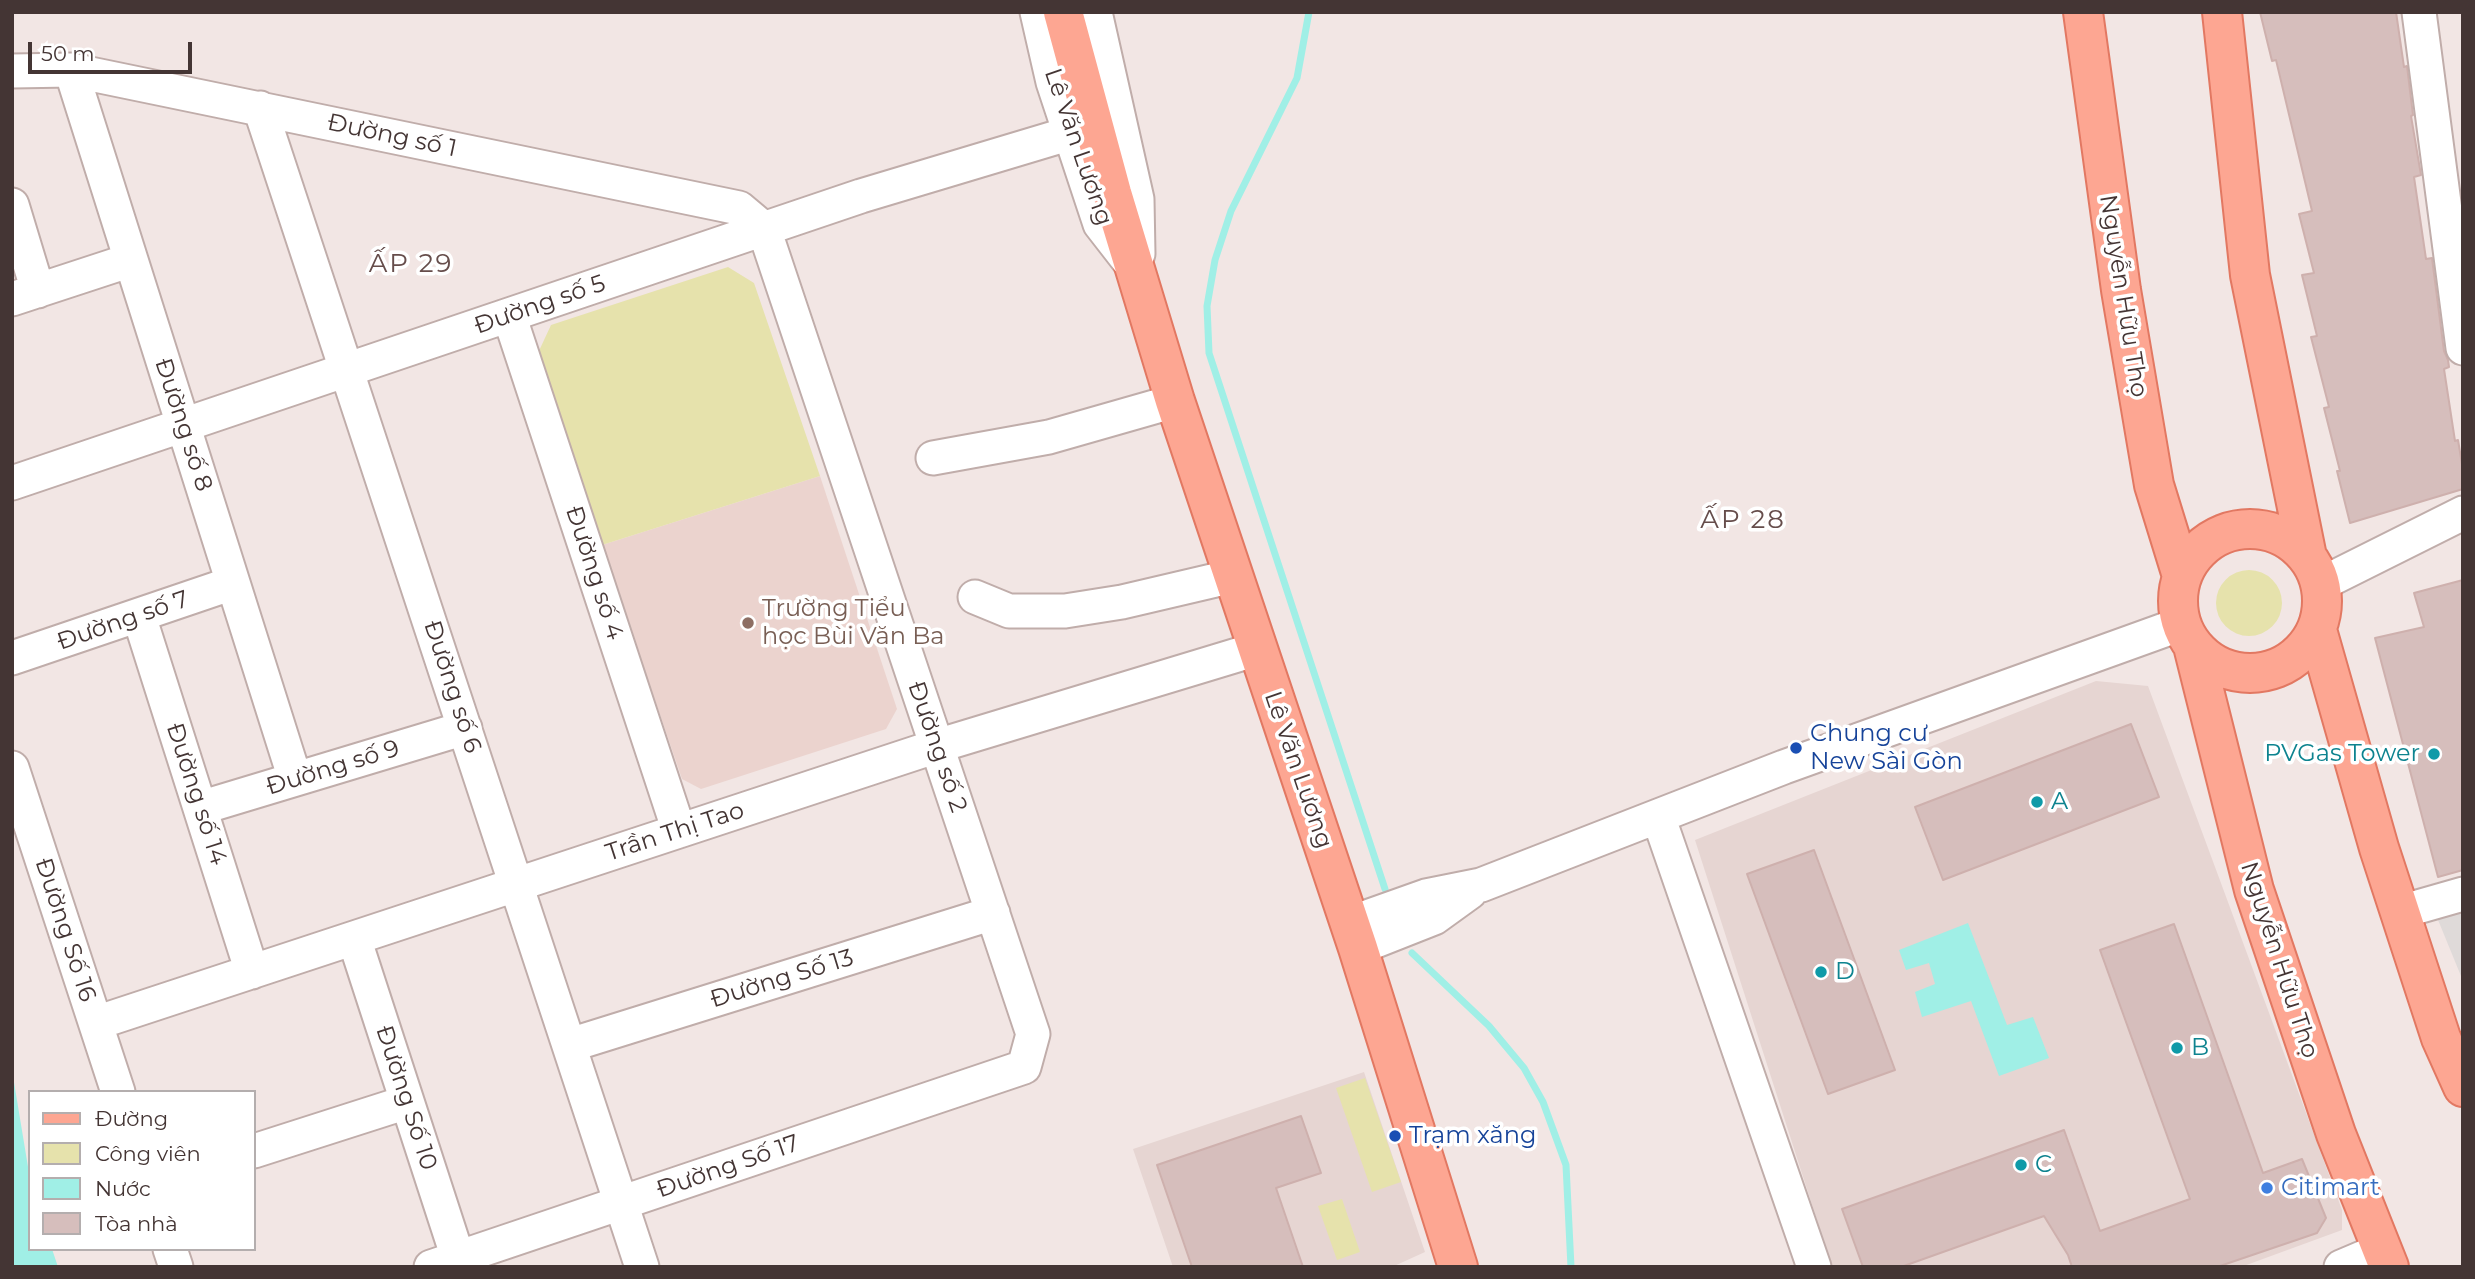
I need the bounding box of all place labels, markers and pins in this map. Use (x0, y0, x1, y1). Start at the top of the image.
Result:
place label: Trường Tiểu học Bùi Văn Ba (762, 595, 944, 651)
marker: Trường Tiểu học Bùi Văn Ba (740, 615, 756, 631)
place label: Chung cư New Sài Gòn (1810, 720, 1963, 776)
marker: Chung cư New Sài Gòn (1788, 740, 1804, 756)
place label: PVGas Tower (2264, 740, 2420, 768)
marker: PVGas Tower (2426, 746, 2442, 762)
place label: A (2051, 788, 2068, 816)
marker: A (2029, 794, 2045, 810)
place label: D (1835, 958, 1855, 986)
marker: D (1813, 964, 1829, 980)
place label: B (2191, 1034, 2209, 1062)
marker: B (2169, 1040, 2185, 1056)
place label: Trạm xăng (1409, 1122, 1536, 1150)
marker: Trạm xăng (1387, 1128, 1403, 1144)
place label: C (2035, 1151, 2052, 1179)
marker: C (2013, 1157, 2029, 1173)
place label: Citimart (2281, 1174, 2380, 1202)
marker: Citimart (2259, 1180, 2275, 1196)

